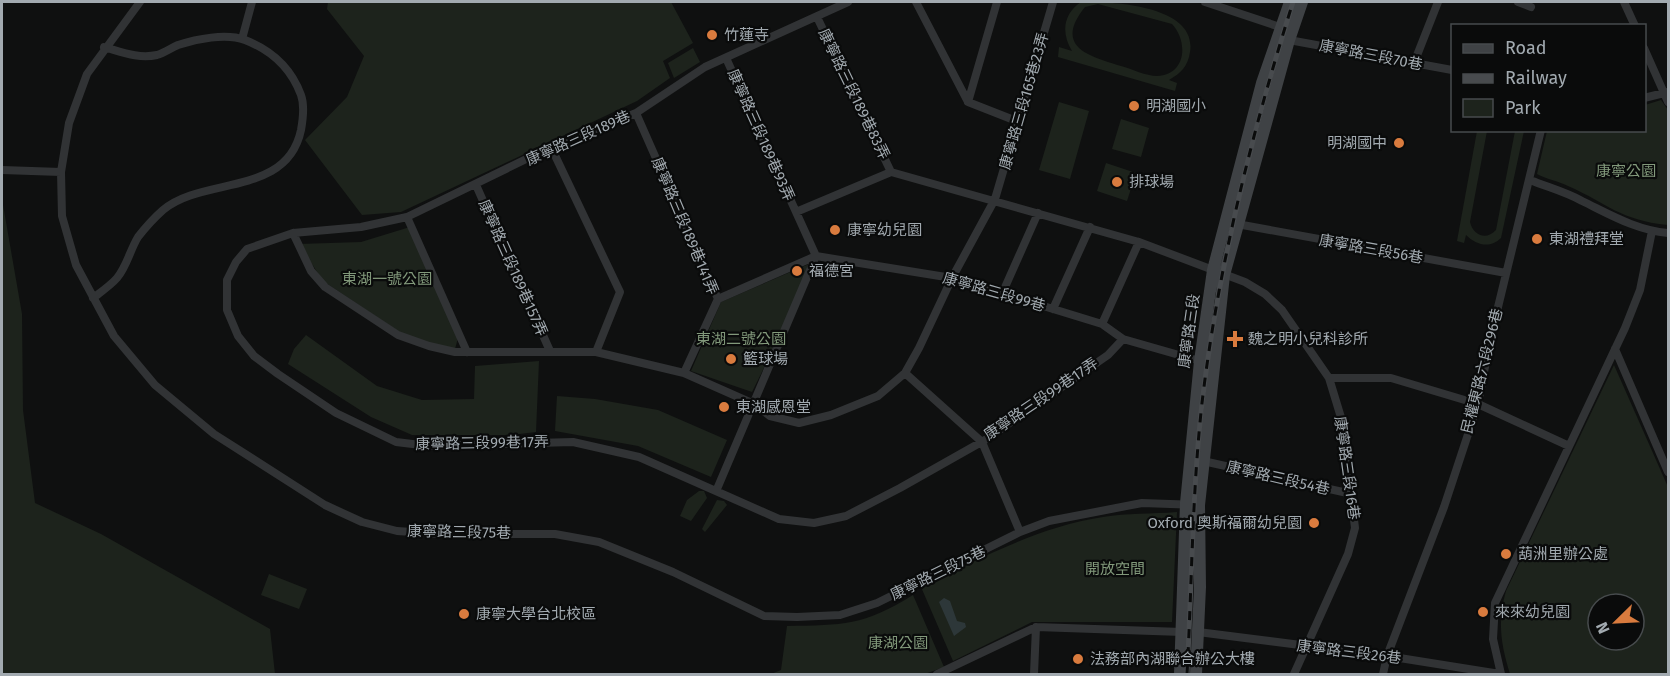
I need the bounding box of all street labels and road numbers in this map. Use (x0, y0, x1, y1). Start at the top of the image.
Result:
street label: 康寧路三段189巷83弄 (815, 26, 893, 162)
street label: 康寧路三段165巷23弄 (996, 30, 1052, 172)
street label: 康寧路三段70巷 (1318, 36, 1424, 74)
street label: 康寧路三段189巷93弄 (724, 66, 798, 204)
street label: 康寧路三段189巷 (523, 107, 633, 169)
street label: 康寧路三段189巷141弄 (648, 155, 722, 297)
street label: 康寧路三段189巷157弄 (475, 197, 551, 339)
street label: 康寧路三段56巷 (1317, 231, 1425, 267)
street label: 康寧路三段99巷 (941, 269, 1047, 315)
street label: 康寧路三段 (1175, 293, 1203, 369)
street label: 民權東路六段296巷 (1458, 307, 1506, 435)
street label: 康寧路三段99巷17弄 (980, 354, 1102, 444)
street label: 康寧路三段16巷 (1331, 415, 1363, 521)
street label: 康寧路三段99巷17弄 (415, 433, 549, 453)
street label: 康寧路三段54巷 (1225, 457, 1331, 499)
street label: 康寧路三段75巷 (407, 522, 511, 542)
street label: 康寧路三段75巷 (887, 542, 989, 604)
street label: 康寧路三段26巷 (1296, 637, 1402, 667)

